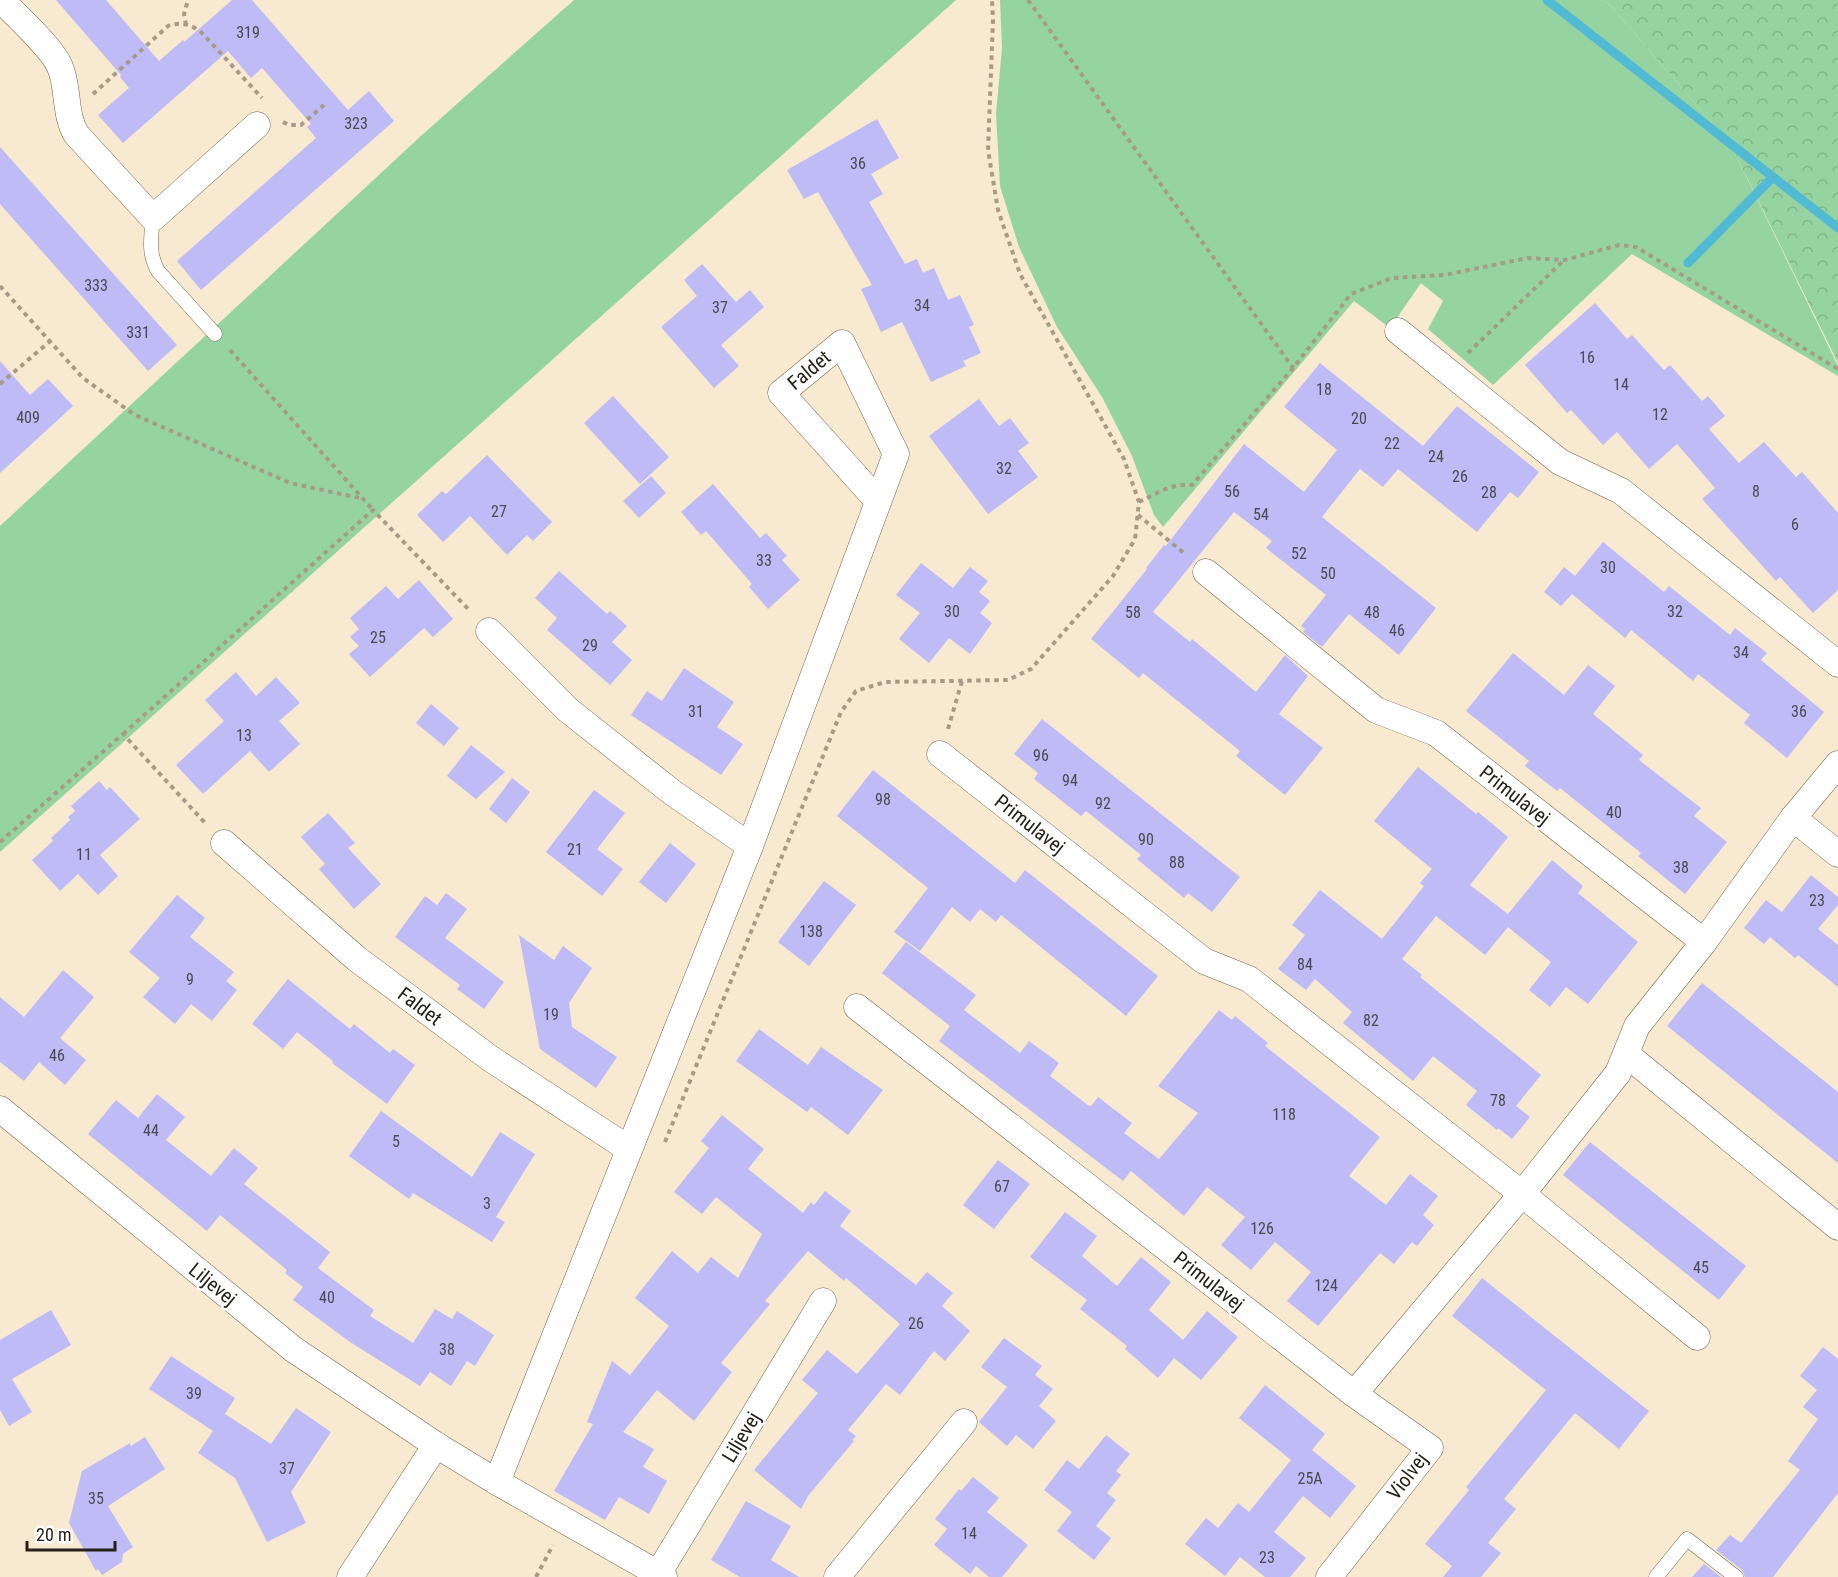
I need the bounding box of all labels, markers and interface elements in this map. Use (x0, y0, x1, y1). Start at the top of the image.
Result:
house number: 319 (236, 23, 260, 42)
house number: 323 (344, 114, 368, 133)
house number: 36 (850, 154, 866, 173)
house number: 333 (84, 276, 108, 295)
house number: 34 (914, 296, 930, 315)
house number: 37 (712, 298, 728, 317)
house number: 331 (126, 323, 150, 342)
street label: Faldet (783, 345, 835, 395)
house number: 16 (1579, 348, 1595, 367)
house number: 14 (1613, 375, 1629, 394)
house number: 18 (1316, 380, 1332, 399)
house number: 12 (1652, 405, 1668, 424)
house number: 409 (16, 408, 40, 427)
house number: 20 (1351, 409, 1367, 428)
house number: 22 (1384, 434, 1400, 453)
house number: 24 (1428, 447, 1444, 466)
house number: 32 (996, 459, 1012, 478)
house number: 26 (1452, 467, 1468, 486)
house number: 56 (1224, 482, 1240, 501)
house number: 8 (1752, 482, 1760, 501)
house number: 28 (1481, 483, 1497, 502)
house number: 27 (491, 502, 507, 521)
house number: 54 (1253, 505, 1269, 524)
house number: 6 (1791, 515, 1799, 534)
house number: 52 (1291, 544, 1307, 563)
house number: 33 (756, 551, 772, 570)
house number: 30 (1600, 558, 1616, 577)
house number: 50 (1320, 564, 1336, 583)
house number: 30 (944, 602, 960, 621)
house number: 32 (1667, 602, 1683, 621)
house number: 58 (1125, 603, 1141, 622)
house number: 48 (1364, 603, 1380, 622)
house number: 46 (1389, 621, 1405, 640)
house number: 25 (370, 628, 386, 647)
house number: 29 (582, 636, 598, 655)
house number: 34 (1733, 643, 1749, 662)
house number: 31 (688, 702, 704, 721)
house number: 36 (1791, 702, 1807, 721)
house number: 13 (236, 726, 252, 745)
house number: 96 (1033, 746, 1049, 765)
street label: Primulavej (1475, 760, 1555, 830)
house number: 94 (1062, 771, 1078, 790)
street label: Primulavej (990, 789, 1070, 859)
house number: 98 (875, 790, 891, 809)
house number: 92 (1095, 794, 1111, 813)
house number: 40 (1606, 803, 1622, 822)
house number: 90 (1138, 830, 1154, 849)
house number: 21 (567, 840, 583, 859)
house number: 11 (76, 845, 92, 864)
house number: 88 (1169, 853, 1185, 872)
house number: 38 (1673, 858, 1689, 877)
house number: 23 (1809, 891, 1825, 910)
house number: 138 (799, 922, 823, 941)
house number: 84 (1297, 955, 1313, 974)
house number: 9 (186, 970, 194, 989)
street label: Faldet (393, 982, 447, 1030)
house number: 19 (543, 1005, 559, 1024)
house number: 82 (1363, 1011, 1379, 1030)
house number: 46 (49, 1046, 65, 1065)
house number: 78 (1490, 1091, 1506, 1110)
house number: 118 (1272, 1105, 1296, 1124)
house number: 44 (143, 1121, 159, 1140)
house number: 5 (392, 1132, 400, 1151)
house number: 67 (994, 1177, 1010, 1196)
house number: 3 (483, 1194, 491, 1213)
house number: 126 (1250, 1219, 1274, 1238)
street label: Primulavej (1169, 1246, 1249, 1316)
street label: Liljevej (184, 1257, 242, 1311)
house number: 45 (1693, 1258, 1709, 1277)
house number: 124 (1314, 1276, 1338, 1295)
house number: 40 (319, 1288, 335, 1307)
house number: 26 (908, 1314, 924, 1333)
house number: 38 (439, 1340, 455, 1359)
house number: 39 (186, 1384, 202, 1403)
street label: Liljevej (717, 1407, 765, 1467)
street label: Violvej (1382, 1448, 1432, 1504)
house number: 37 (279, 1459, 295, 1478)
house number: 25A (1297, 1469, 1323, 1488)
house number: 35 (88, 1489, 104, 1508)
scale bar (27, 1514, 116, 1552)
text: 20 m (36, 1524, 71, 1545)
house number: 14 (961, 1524, 977, 1543)
house number: 23 (1259, 1548, 1275, 1567)

